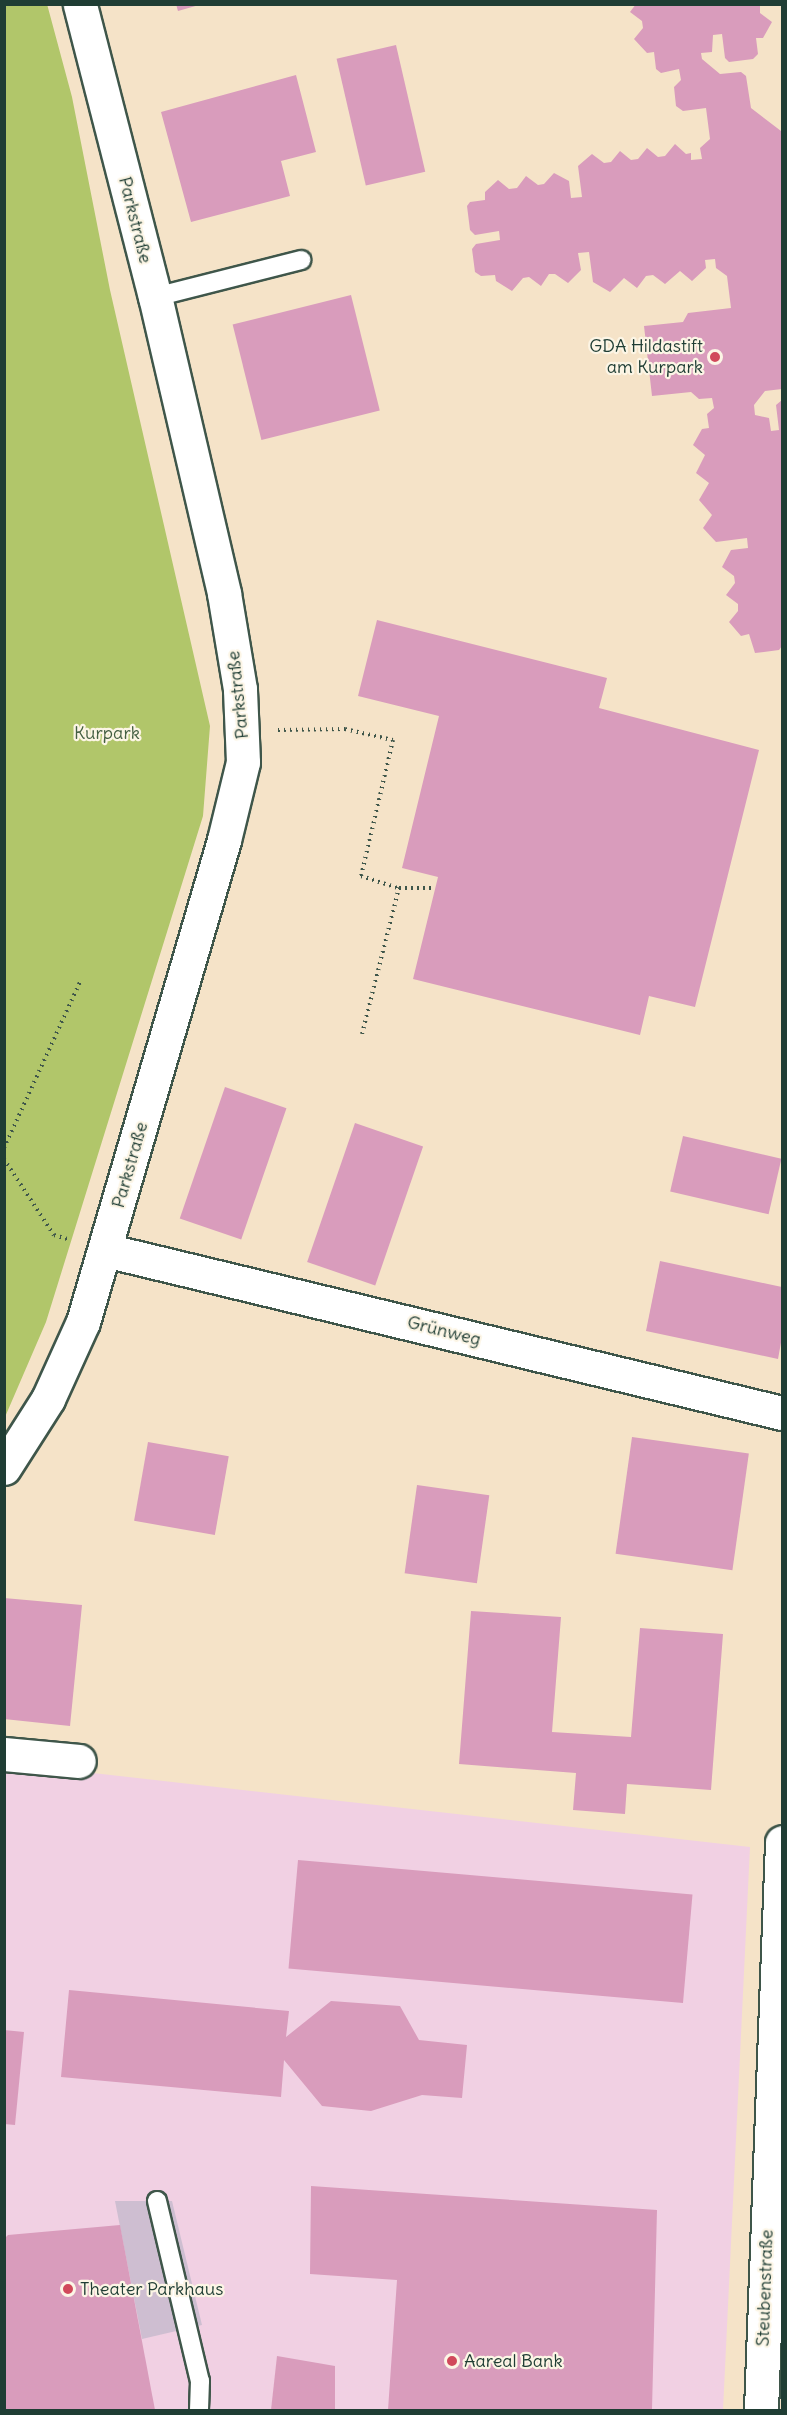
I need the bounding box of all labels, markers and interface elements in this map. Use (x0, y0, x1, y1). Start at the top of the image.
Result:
street label: Parkstraße (114, 175, 156, 265)
place label: GDA Hildastift am Kurpark (589, 336, 703, 378)
marker: GDA Hildastift am Kurpark (708, 350, 722, 364)
street label: Parkstraße (223, 650, 253, 740)
park label: Kurpark (74, 722, 140, 744)
street label: Parkstraße (107, 1120, 153, 1210)
street label: Grünweg (405, 1311, 483, 1351)
street label: Steubenstraße (752, 2229, 778, 2347)
place label: Theater Parkhaus (80, 2278, 223, 2300)
marker: Theater Parkhaus (61, 2282, 75, 2296)
place label: Aareal Bank (464, 2350, 563, 2372)
marker: Aareal Bank (445, 2354, 459, 2368)

